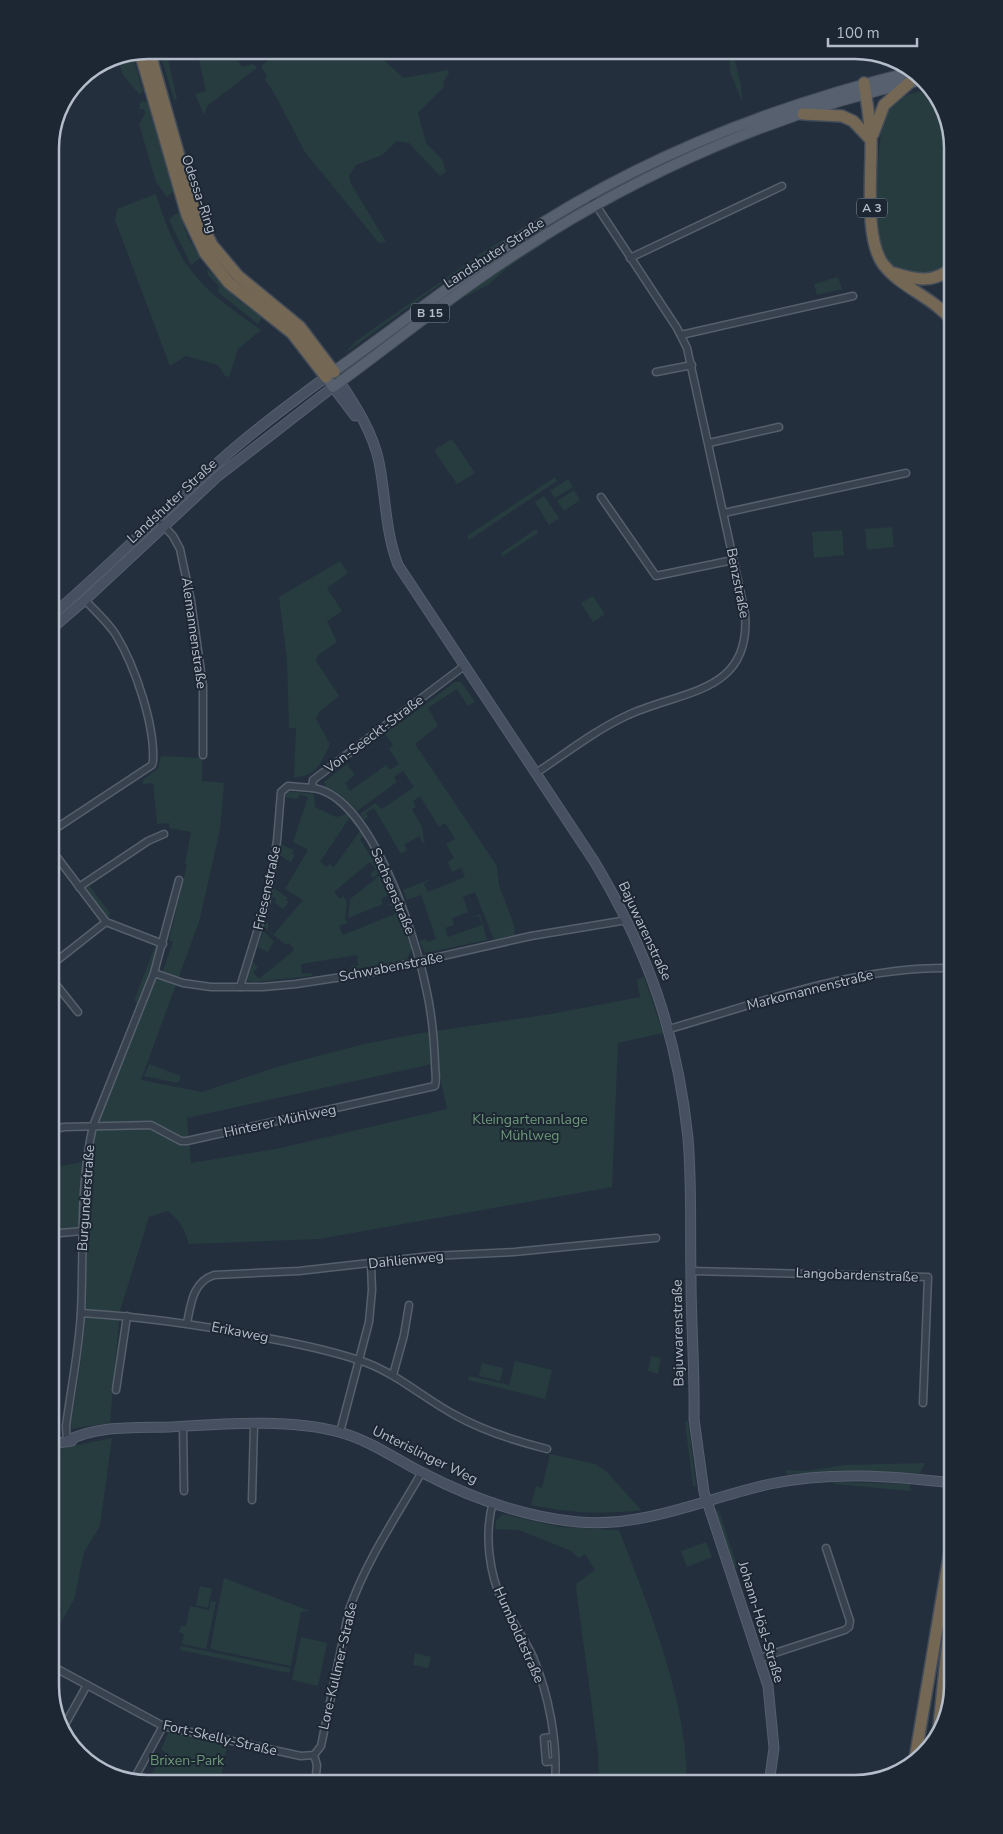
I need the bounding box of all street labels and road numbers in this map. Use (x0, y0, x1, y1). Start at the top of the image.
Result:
street label: Odessa-Ring (177, 152, 221, 236)
road number: A 3 (857, 198, 887, 218)
street label: Landshuter Straße (440, 213, 548, 293)
road number: B 15 (411, 304, 449, 322)
street label: Landshuter Straße (123, 454, 221, 548)
street label: Benzstraße (722, 546, 754, 620)
street label: Alemannenstraße (177, 576, 211, 690)
street label: Von-Seeckt-Straße (320, 690, 427, 778)
street label: Friesenstraße (249, 844, 285, 932)
street label: Sachsenstraße (366, 845, 420, 937)
street label: Bajuwarenstraße (614, 878, 676, 984)
street label: Schwabenstraße (337, 948, 445, 986)
street label: Markomannenstraße (745, 965, 875, 1015)
street label: Hinterer Mühlweg (222, 1100, 338, 1142)
street label: Burgunderstraße (73, 1144, 99, 1252)
street label: Dahlienweg (367, 1247, 445, 1273)
street label: Langobardenstraße (795, 1263, 919, 1287)
street label: Bajuwarenstraße (668, 1279, 688, 1387)
street label: Erikaweg (210, 1317, 270, 1347)
street label: Unterislinger Weg (369, 1421, 481, 1489)
street label: Johann-Hösl-Straße (733, 1558, 789, 1685)
street label: Humboldtstraße (489, 1584, 549, 1686)
street label: Lore-Kullmer-Straße (314, 1600, 362, 1732)
street label: Fort-Skelly-Straße (161, 1716, 279, 1760)

